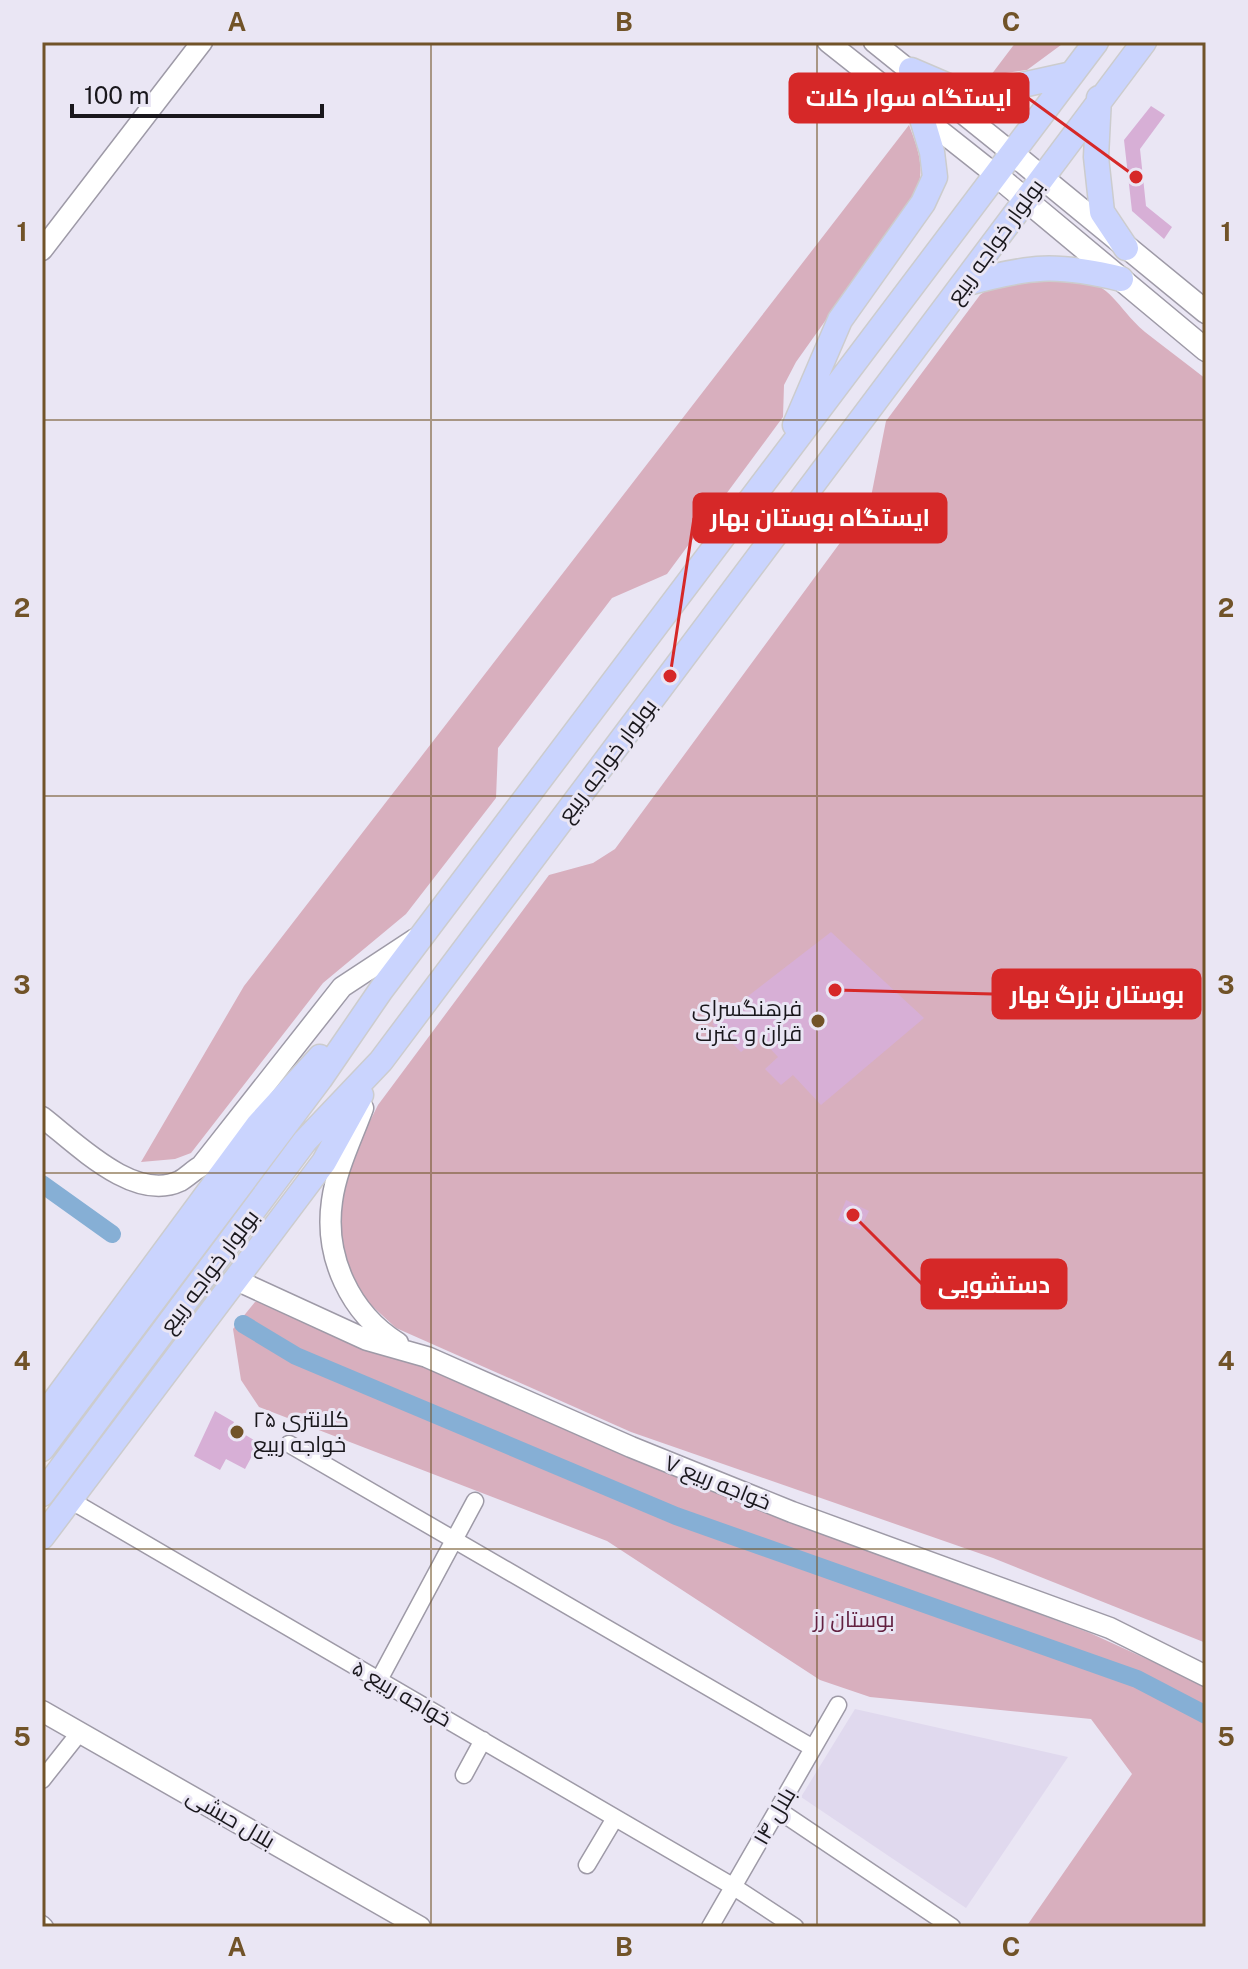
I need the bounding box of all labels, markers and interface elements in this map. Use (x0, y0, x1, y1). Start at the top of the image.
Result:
text: A (228, 6, 247, 37)
text: B (615, 6, 633, 37)
text: C (1002, 6, 1020, 37)
scale bar (72, 68, 322, 118)
callout: ایستگاه سوار کلات (790, 74, 1028, 122)
text: 100 m (84, 81, 150, 109)
text: ایستگاه سوار کلات (806, 83, 1012, 112)
street label: بولوار خواجه ربیع (941, 174, 1050, 310)
text: 1 (16, 216, 28, 247)
text: 1 (1220, 216, 1232, 247)
callout: ایستگاه بوستان بهار (694, 494, 946, 542)
text: ایستگاه بوستان بهار (709, 503, 930, 532)
text: 2 (14, 592, 30, 623)
text: 2 (1218, 592, 1234, 623)
street label: بولوار خواجه ربیع (552, 693, 663, 828)
text: 3 (13, 969, 31, 1000)
text: 3 (1217, 969, 1235, 1000)
callout: بوستان بزرگ بهار (993, 970, 1200, 1018)
text: بوستان بزرگ بهار (1009, 980, 1184, 1009)
place label: فرهنگسرای قرآن و عترت (692, 995, 802, 1046)
marker: فرهنگسرای قرآن و عترت (809, 1012, 827, 1030)
street label: بولوار خواجه ربیع (154, 1204, 265, 1339)
callout: دستشویی (922, 1260, 1066, 1308)
text: دستشویی (938, 1270, 1050, 1299)
text: 4 (13, 1345, 31, 1376)
text: 4 (1217, 1345, 1235, 1376)
place label: کلانتری ٢۵ خواجه ربیع (253, 1406, 349, 1459)
marker: کلانتری ٢۵ خواجه ربیع (228, 1423, 246, 1441)
street label: خواجه ربیع ۷ (660, 1449, 775, 1517)
park label: بوستان رز (811, 1606, 895, 1632)
street label: خواجه ربیع ۵ (347, 1654, 456, 1734)
text: 5 (13, 1721, 31, 1752)
text: 5 (1217, 1721, 1235, 1752)
street label: بلال حبشی (182, 1782, 280, 1855)
street label: بلال ۱۴ (747, 1783, 801, 1849)
text: A (228, 1931, 247, 1962)
text: B (615, 1931, 633, 1962)
text: C (1002, 1931, 1020, 1962)

